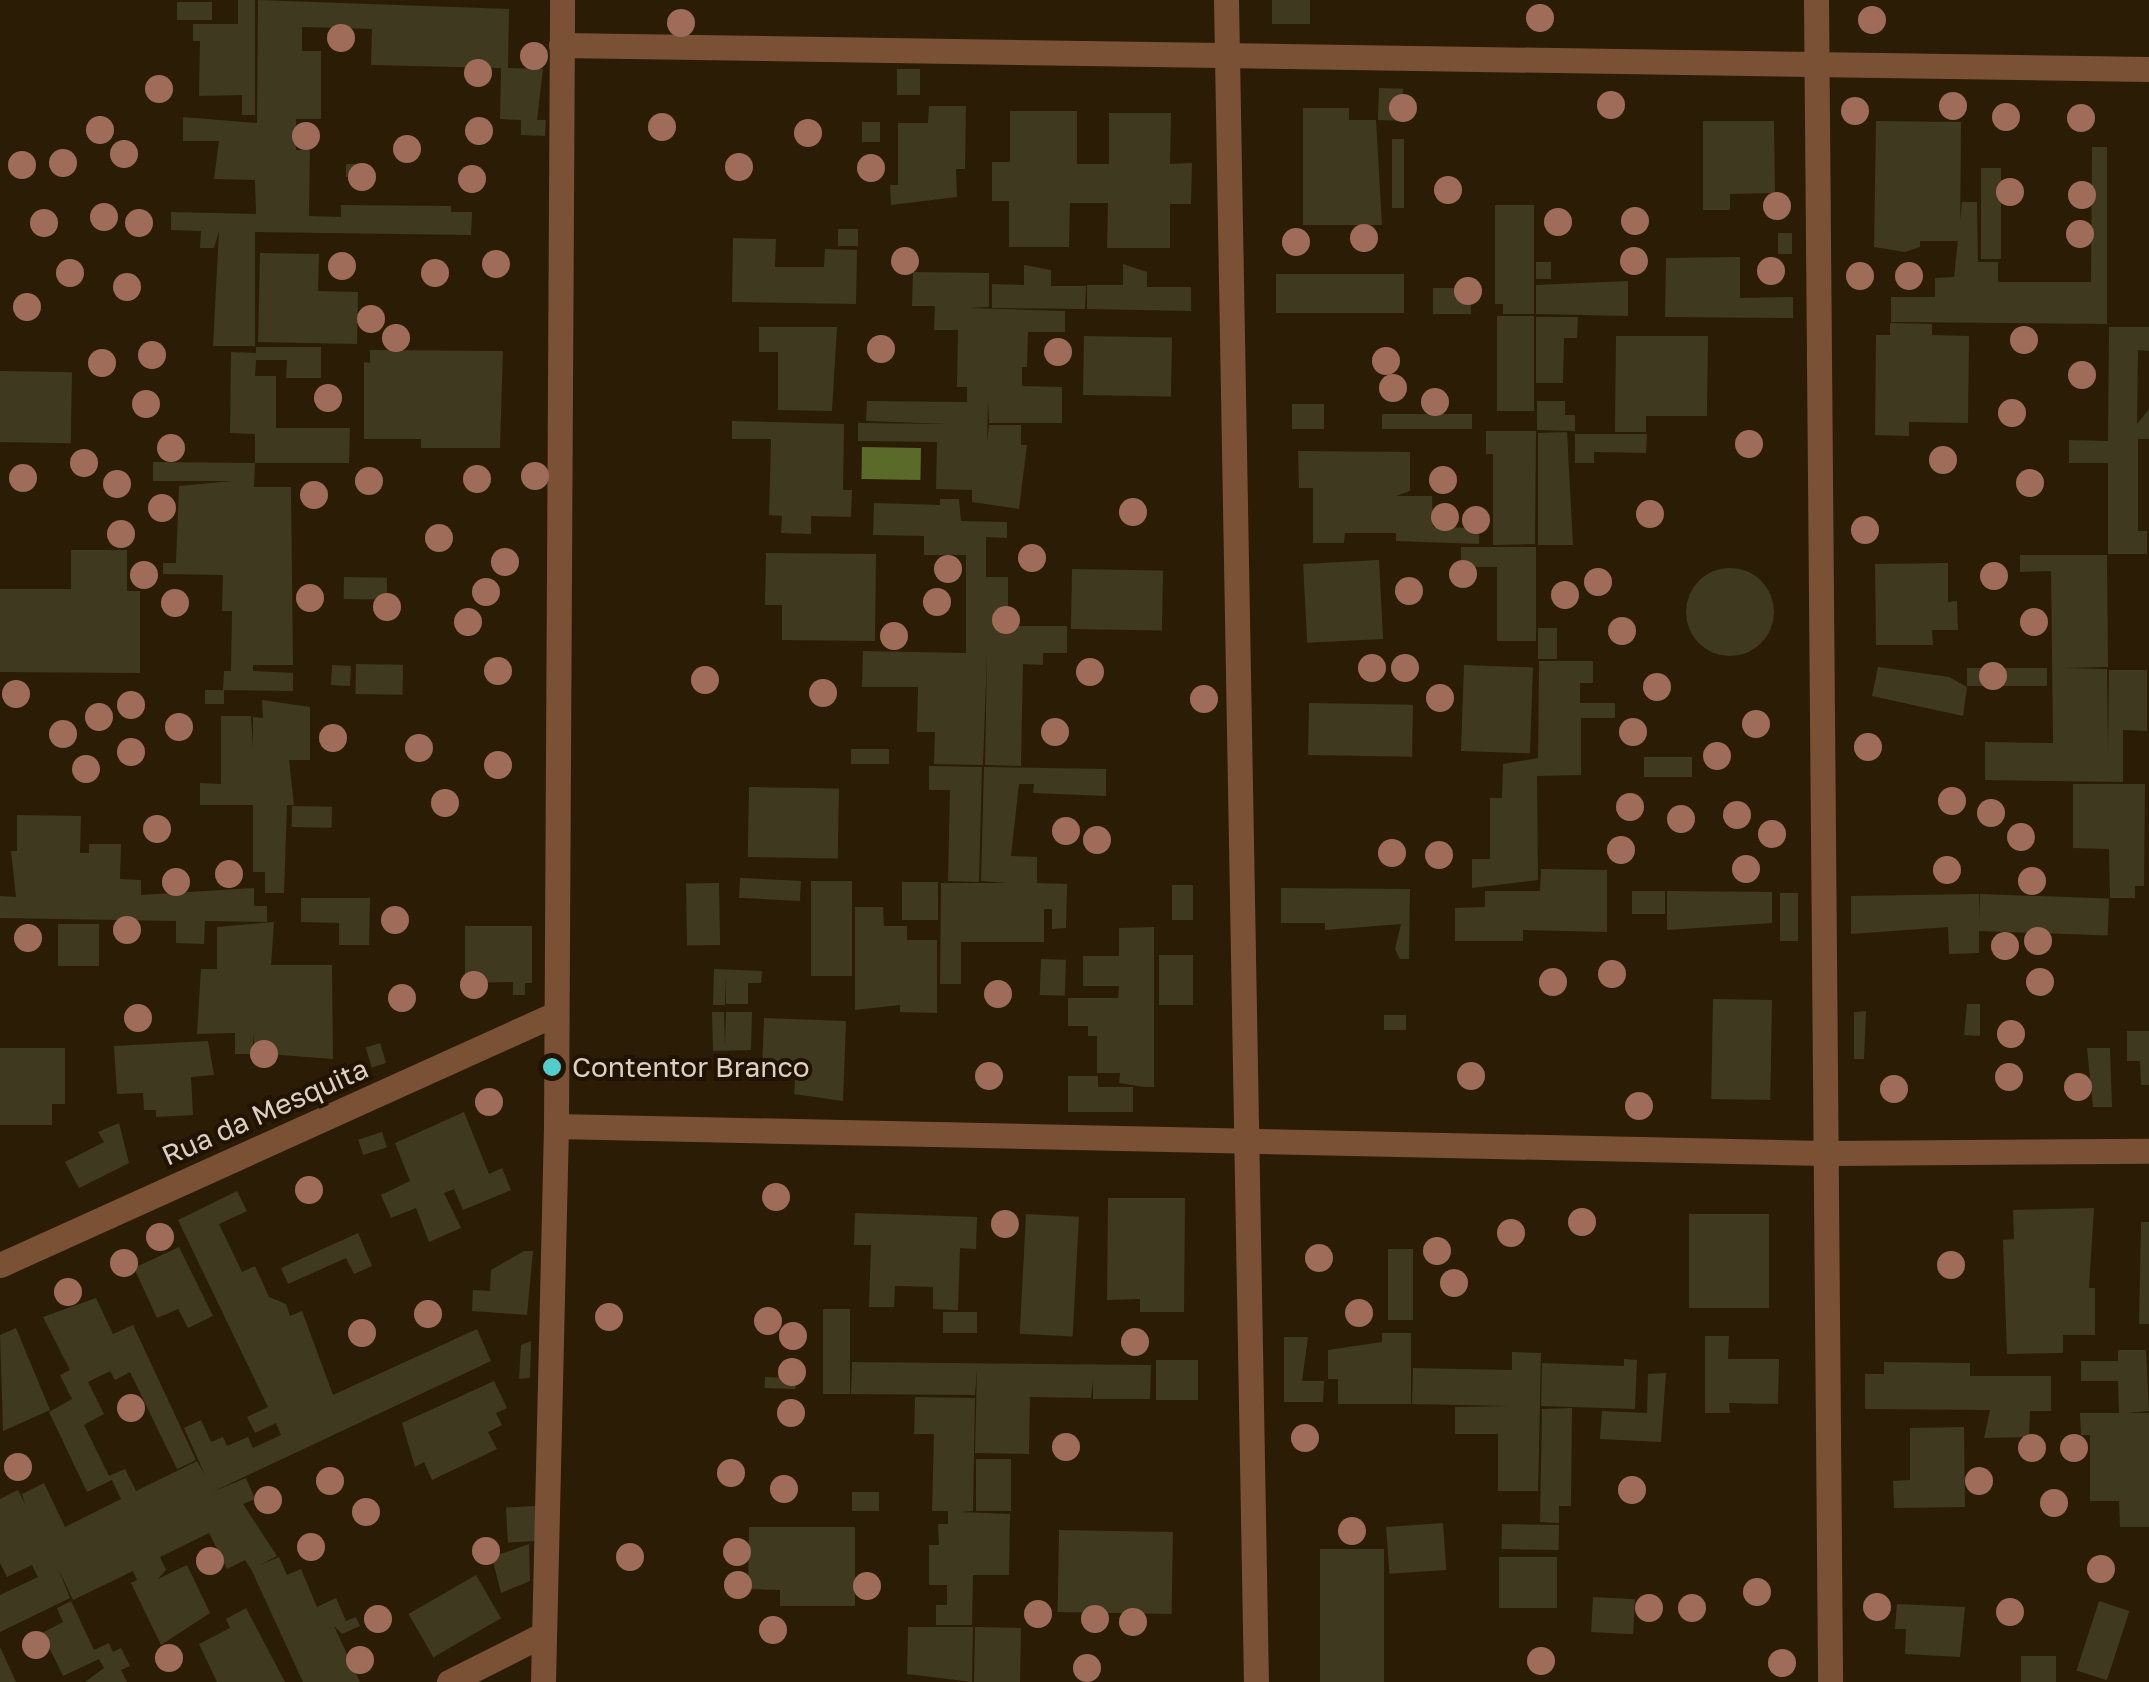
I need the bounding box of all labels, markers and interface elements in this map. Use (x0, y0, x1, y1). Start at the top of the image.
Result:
place label: Contentor Branco (572, 1050, 810, 1084)
street label: Rua da Mesquita (157, 1051, 373, 1173)
marker: Contentor Branco (541, 1056, 563, 1078)

